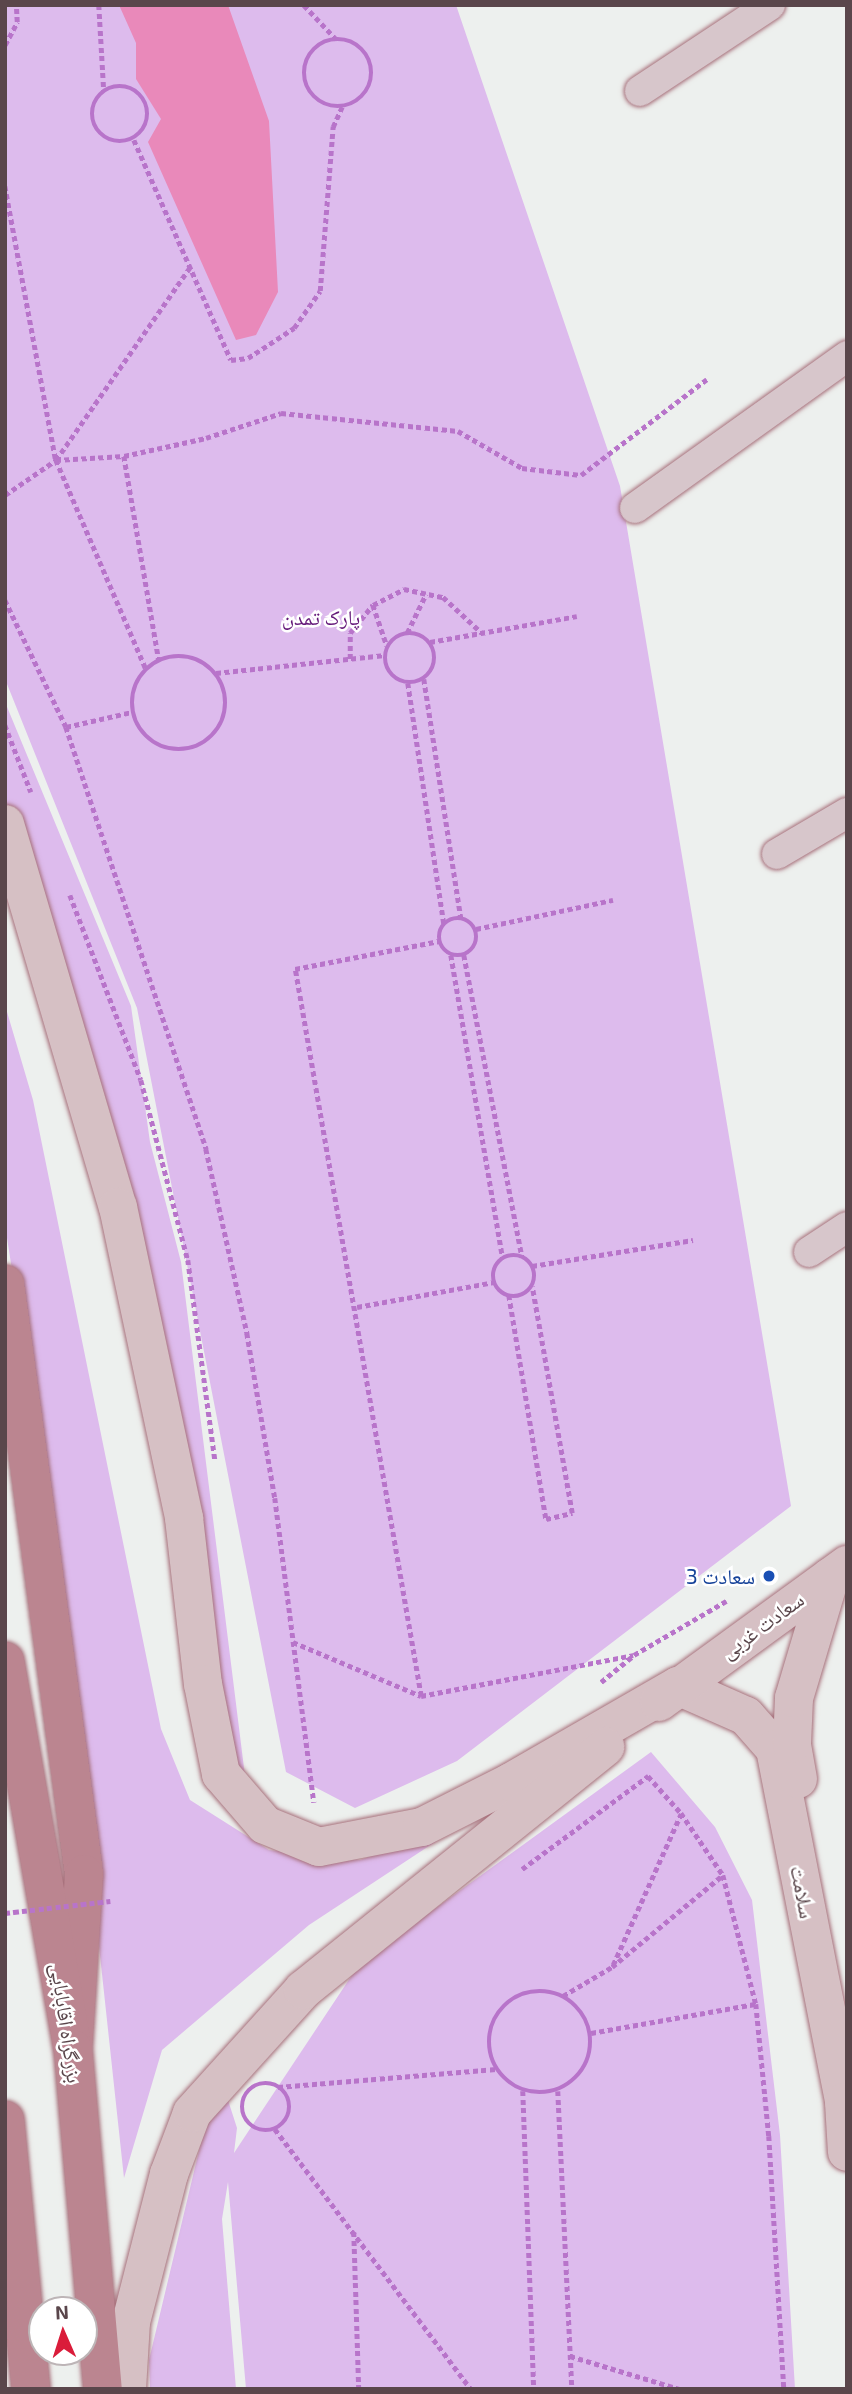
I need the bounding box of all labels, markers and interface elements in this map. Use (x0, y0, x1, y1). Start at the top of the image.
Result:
park label: پارک تمدن (282, 604, 360, 630)
place label: سعادت 3 (686, 1563, 755, 1589)
marker: سعادت 3 (761, 1568, 777, 1584)
street label: سعادت غربی (715, 1586, 809, 1664)
street label: سلامت (786, 1863, 820, 1921)
street label: بزرگراه اقابابایی (46, 1961, 88, 2085)
north arrow (28, 2296, 98, 2366)
text: N (55, 2300, 69, 2323)

